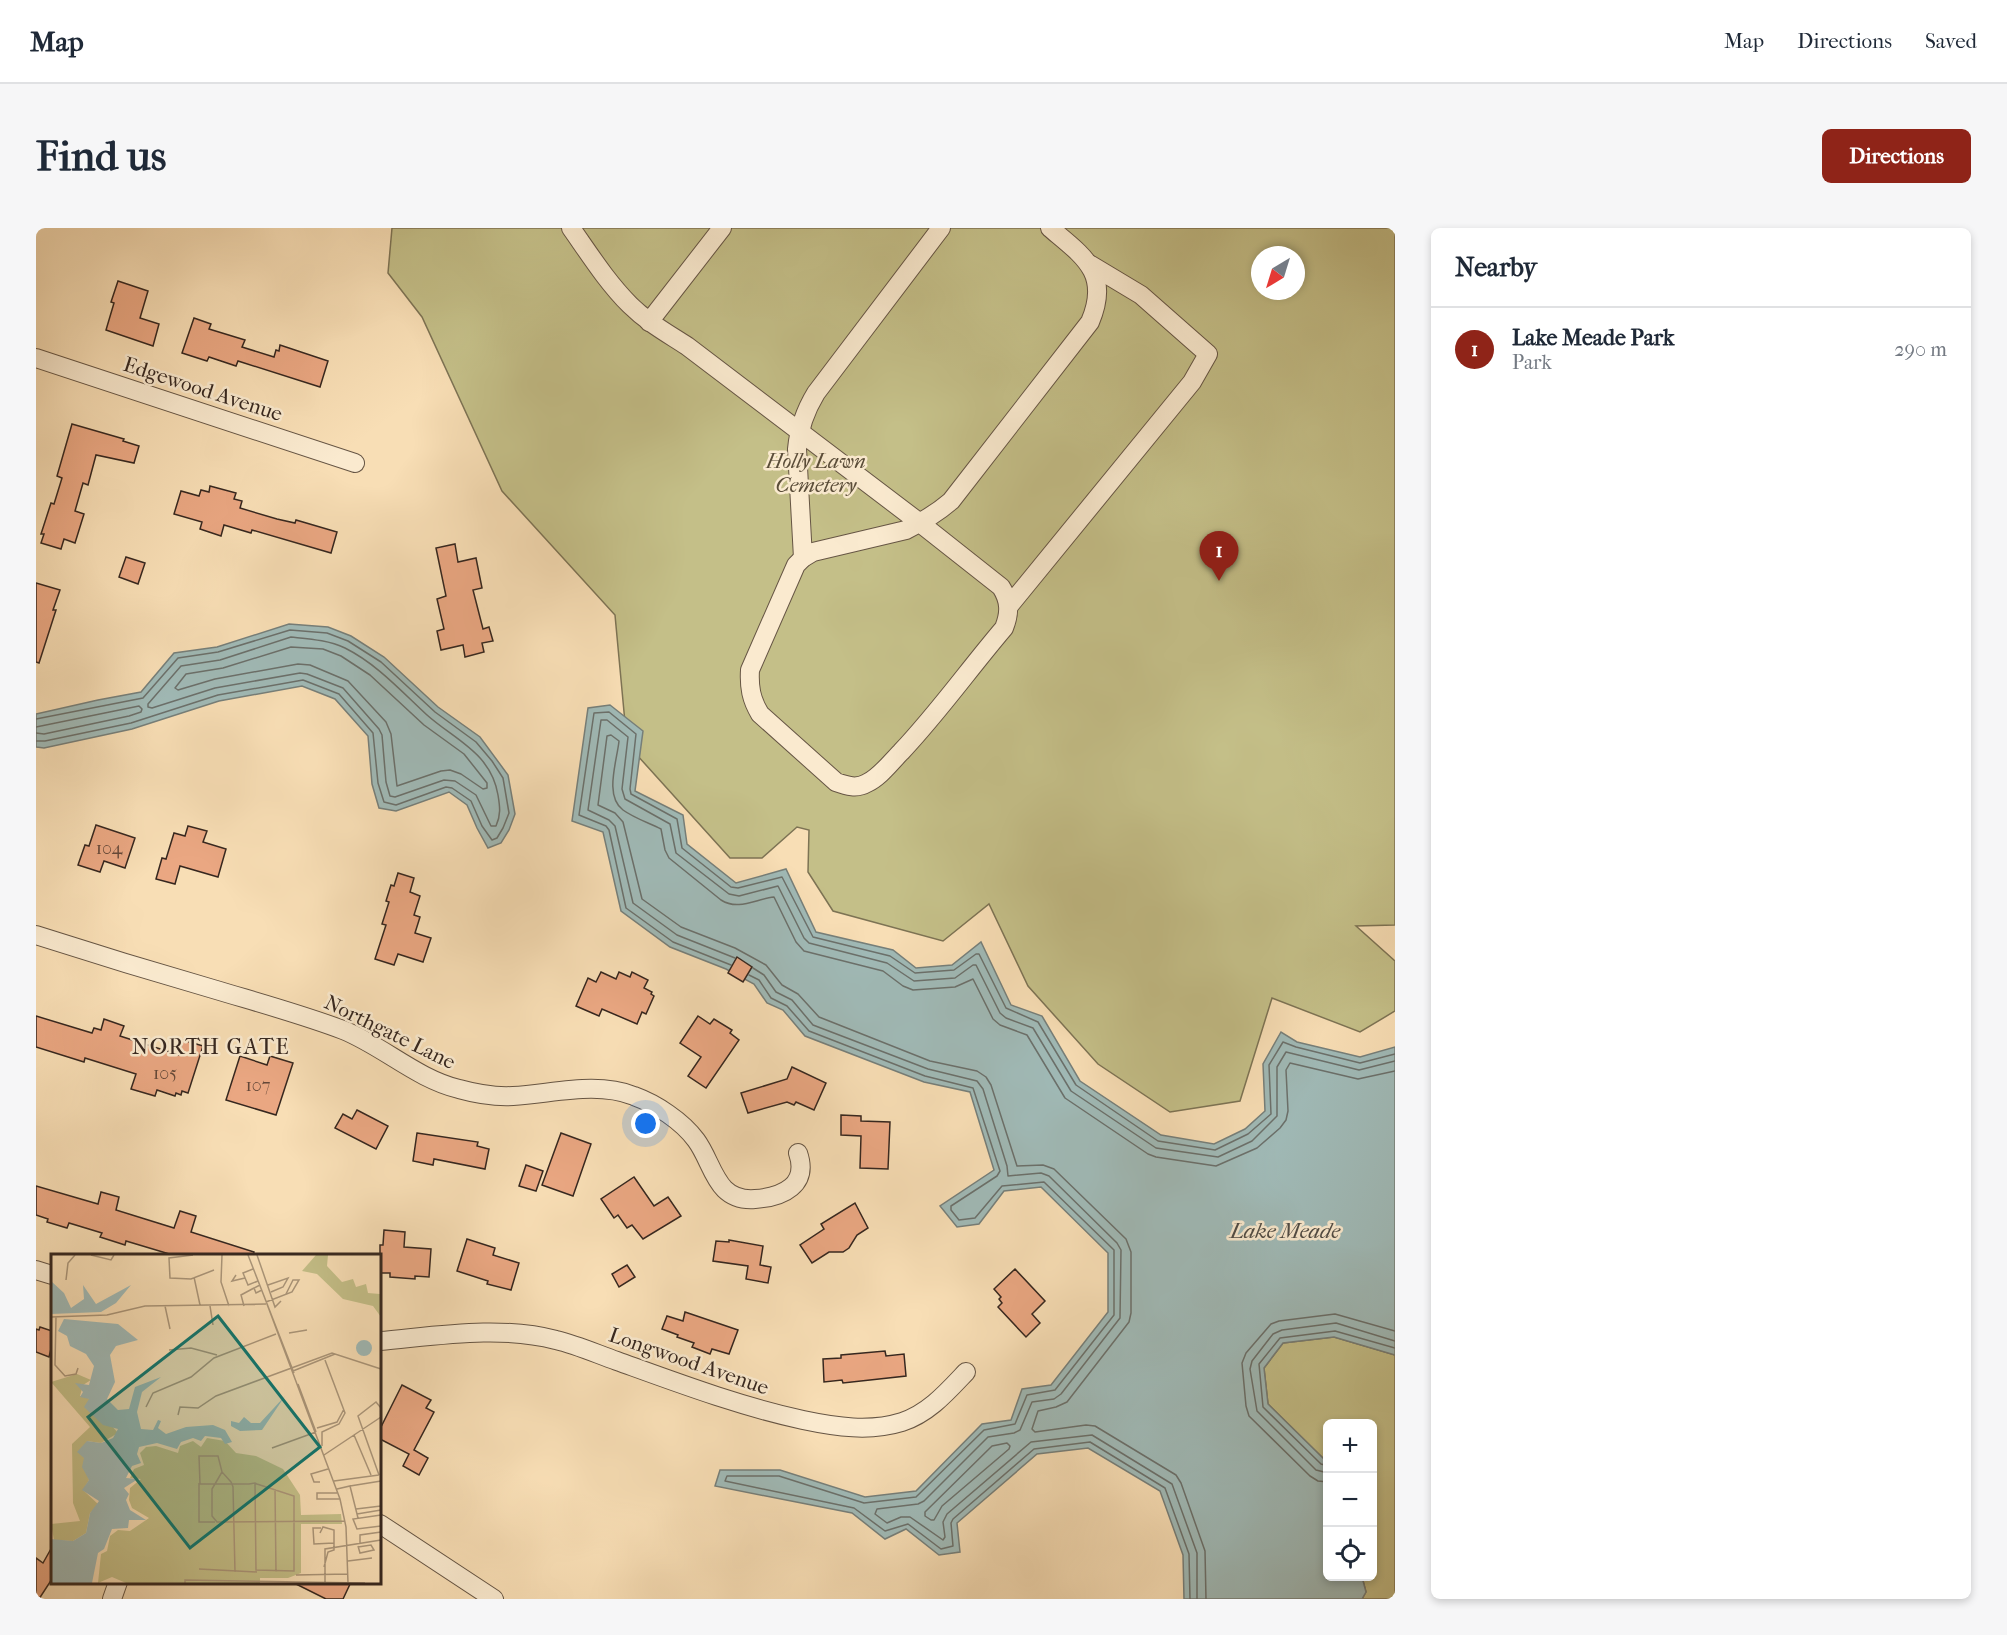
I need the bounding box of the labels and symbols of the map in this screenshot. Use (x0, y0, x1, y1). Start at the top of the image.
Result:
north arrow (1251, 246, 1305, 300)
street label: Edgewood Avenue (120, 352, 286, 426)
park label: Holly Lawn Cemetery (765, 449, 866, 497)
pin: 1 (1200, 532, 1238, 581)
house number: 104 (96, 838, 123, 859)
street label: Northgate Lane (321, 990, 459, 1074)
district label: NORTH GATE (132, 1034, 290, 1060)
house number: 105 (153, 1063, 177, 1084)
house number: 107 (246, 1075, 271, 1096)
your location (631, 1109, 660, 1138)
water label: Lake Meade (1228, 1218, 1341, 1244)
inset map (51, 1254, 381, 1584)
street label: Longwood Avenue (606, 1322, 772, 1400)

